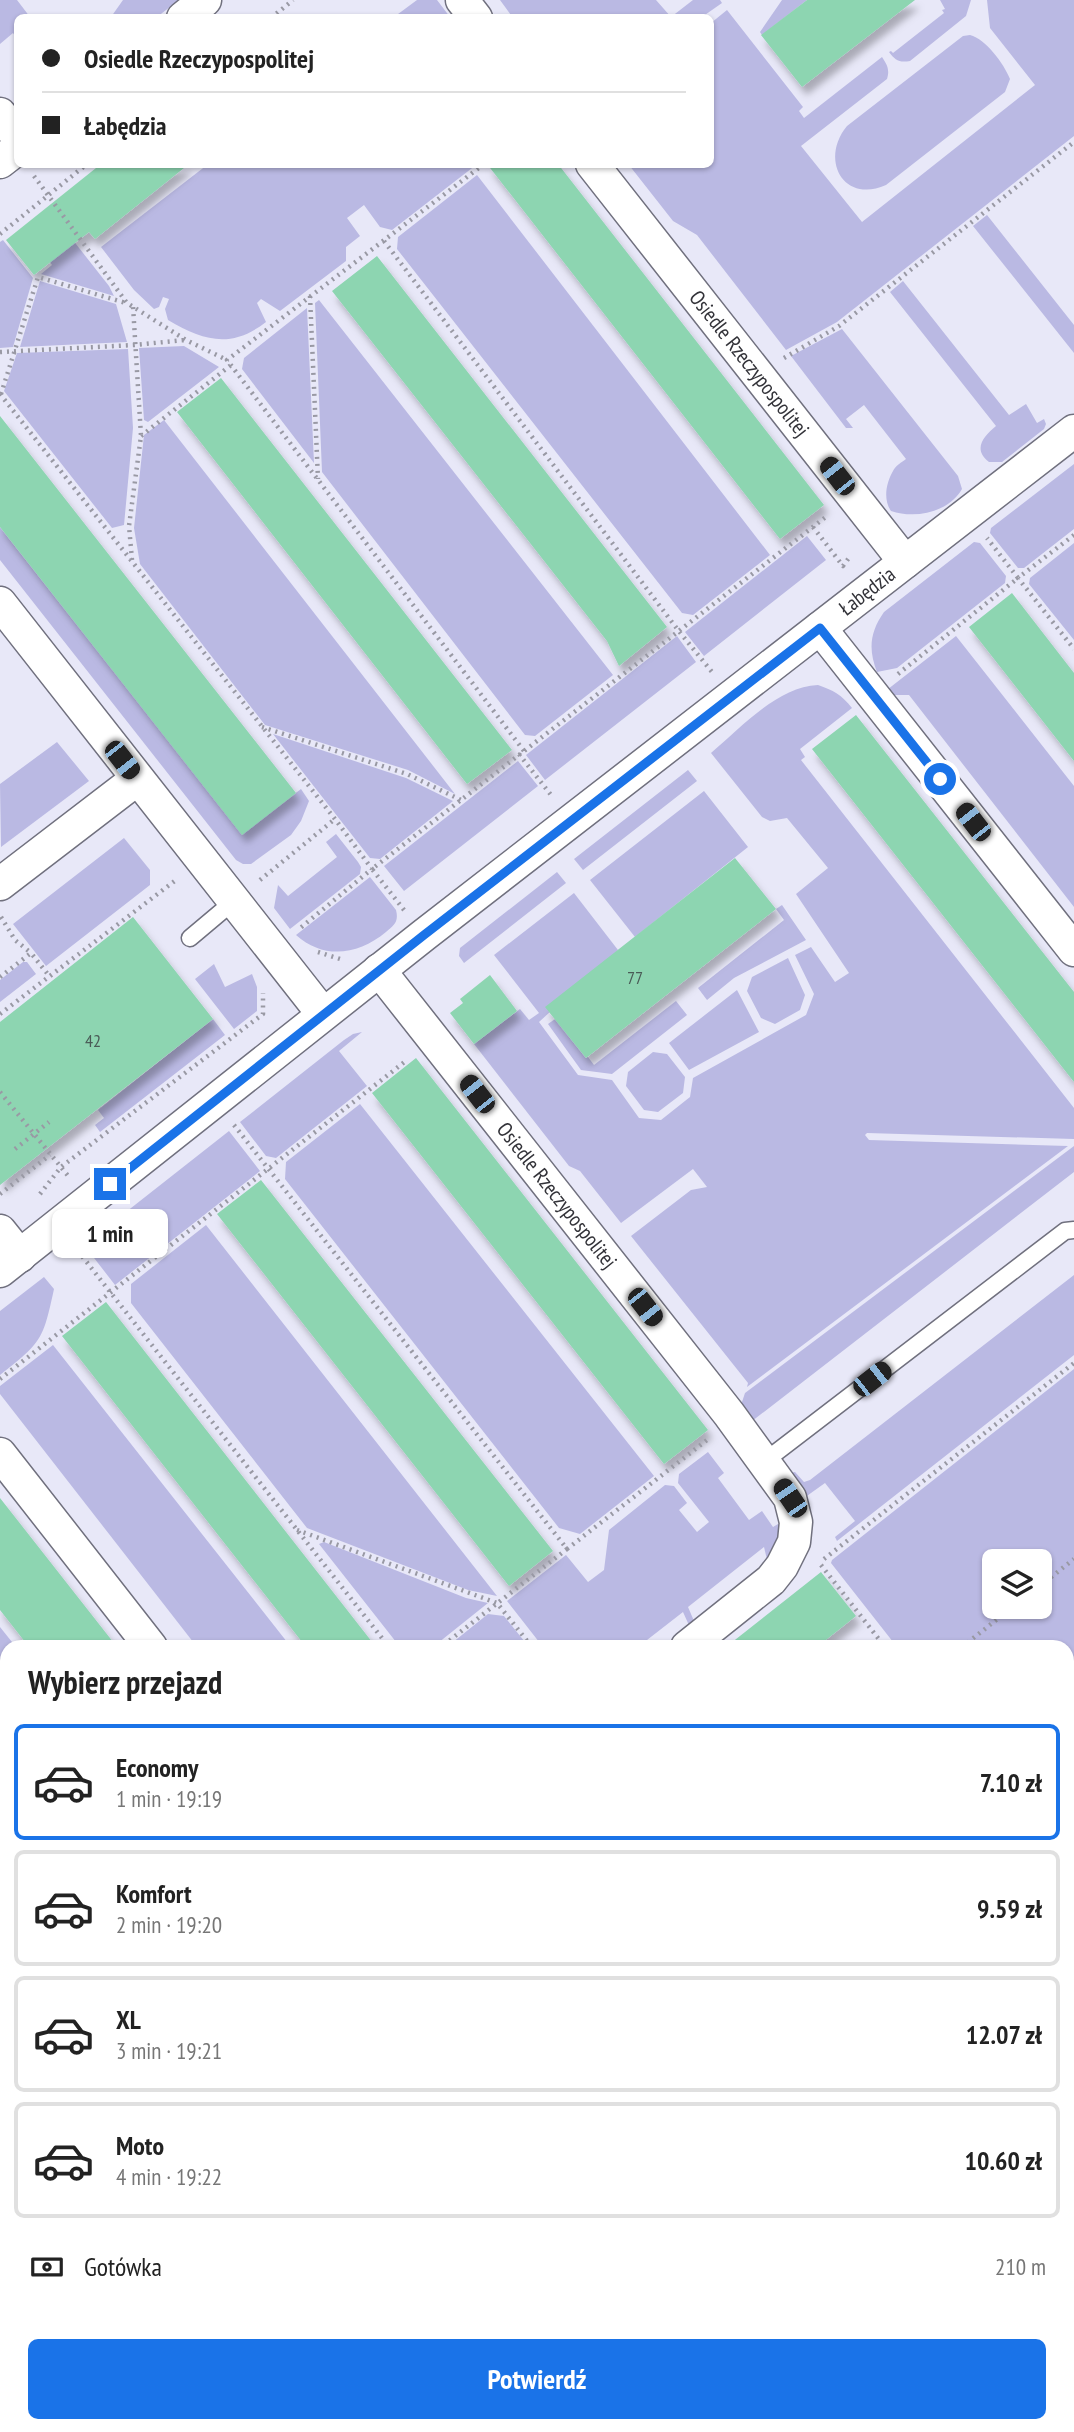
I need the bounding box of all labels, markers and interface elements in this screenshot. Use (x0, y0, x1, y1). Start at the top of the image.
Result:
text: Osiedle Rzeczypospolitej (84, 42, 314, 75)
text: Łabędzia (84, 109, 167, 142)
street label: Osiedle Rzeczypospolitej (683, 285, 815, 442)
car (816, 453, 859, 499)
street label: Łabędzia (833, 560, 901, 621)
car (101, 737, 144, 783)
route start (924, 763, 956, 795)
car (952, 799, 995, 845)
house number: 77 (627, 966, 643, 989)
house number: 42 (85, 1029, 101, 1052)
car (456, 1071, 499, 1117)
street label: Osiedle Rzeczypospolitej (491, 1116, 623, 1274)
route end (94, 1168, 126, 1200)
callout: 1 min (52, 1208, 168, 1258)
text: 1 min (87, 1219, 133, 1248)
car (624, 1284, 667, 1330)
car (849, 1358, 896, 1400)
car (770, 1475, 811, 1521)
map controls (982, 1549, 1052, 1619)
button: layers (982, 1549, 1052, 1619)
text: Wybierz przejazd (28, 1661, 222, 1703)
icon: car (32, 1751, 95, 1814)
text: Economy (116, 1751, 198, 1784)
text: 7.10 zł (980, 1766, 1042, 1799)
text: 1 min · 19:19 (116, 1784, 222, 1813)
icon: car (32, 1877, 95, 1940)
text: Komfort (116, 1877, 192, 1910)
text: 9.59 zł (977, 1892, 1042, 1925)
text: 2 min · 19:20 (116, 1910, 222, 1939)
icon: car (32, 2003, 95, 2066)
text: XL (116, 2003, 141, 2036)
text: 12.07 zł (966, 2018, 1042, 2051)
text: 3 min · 19:21 (116, 2036, 222, 2065)
icon: car (32, 2129, 95, 2192)
text: Moto (116, 2129, 164, 2162)
text: 10.60 zł (965, 2144, 1042, 2177)
text: 4 min · 19:22 (116, 2162, 222, 2191)
icon: cash (28, 2248, 66, 2286)
text: Gotówka (84, 2250, 162, 2283)
text: 210 m (995, 2252, 1046, 2281)
button: Potwierdź (28, 2339, 1046, 2419)

